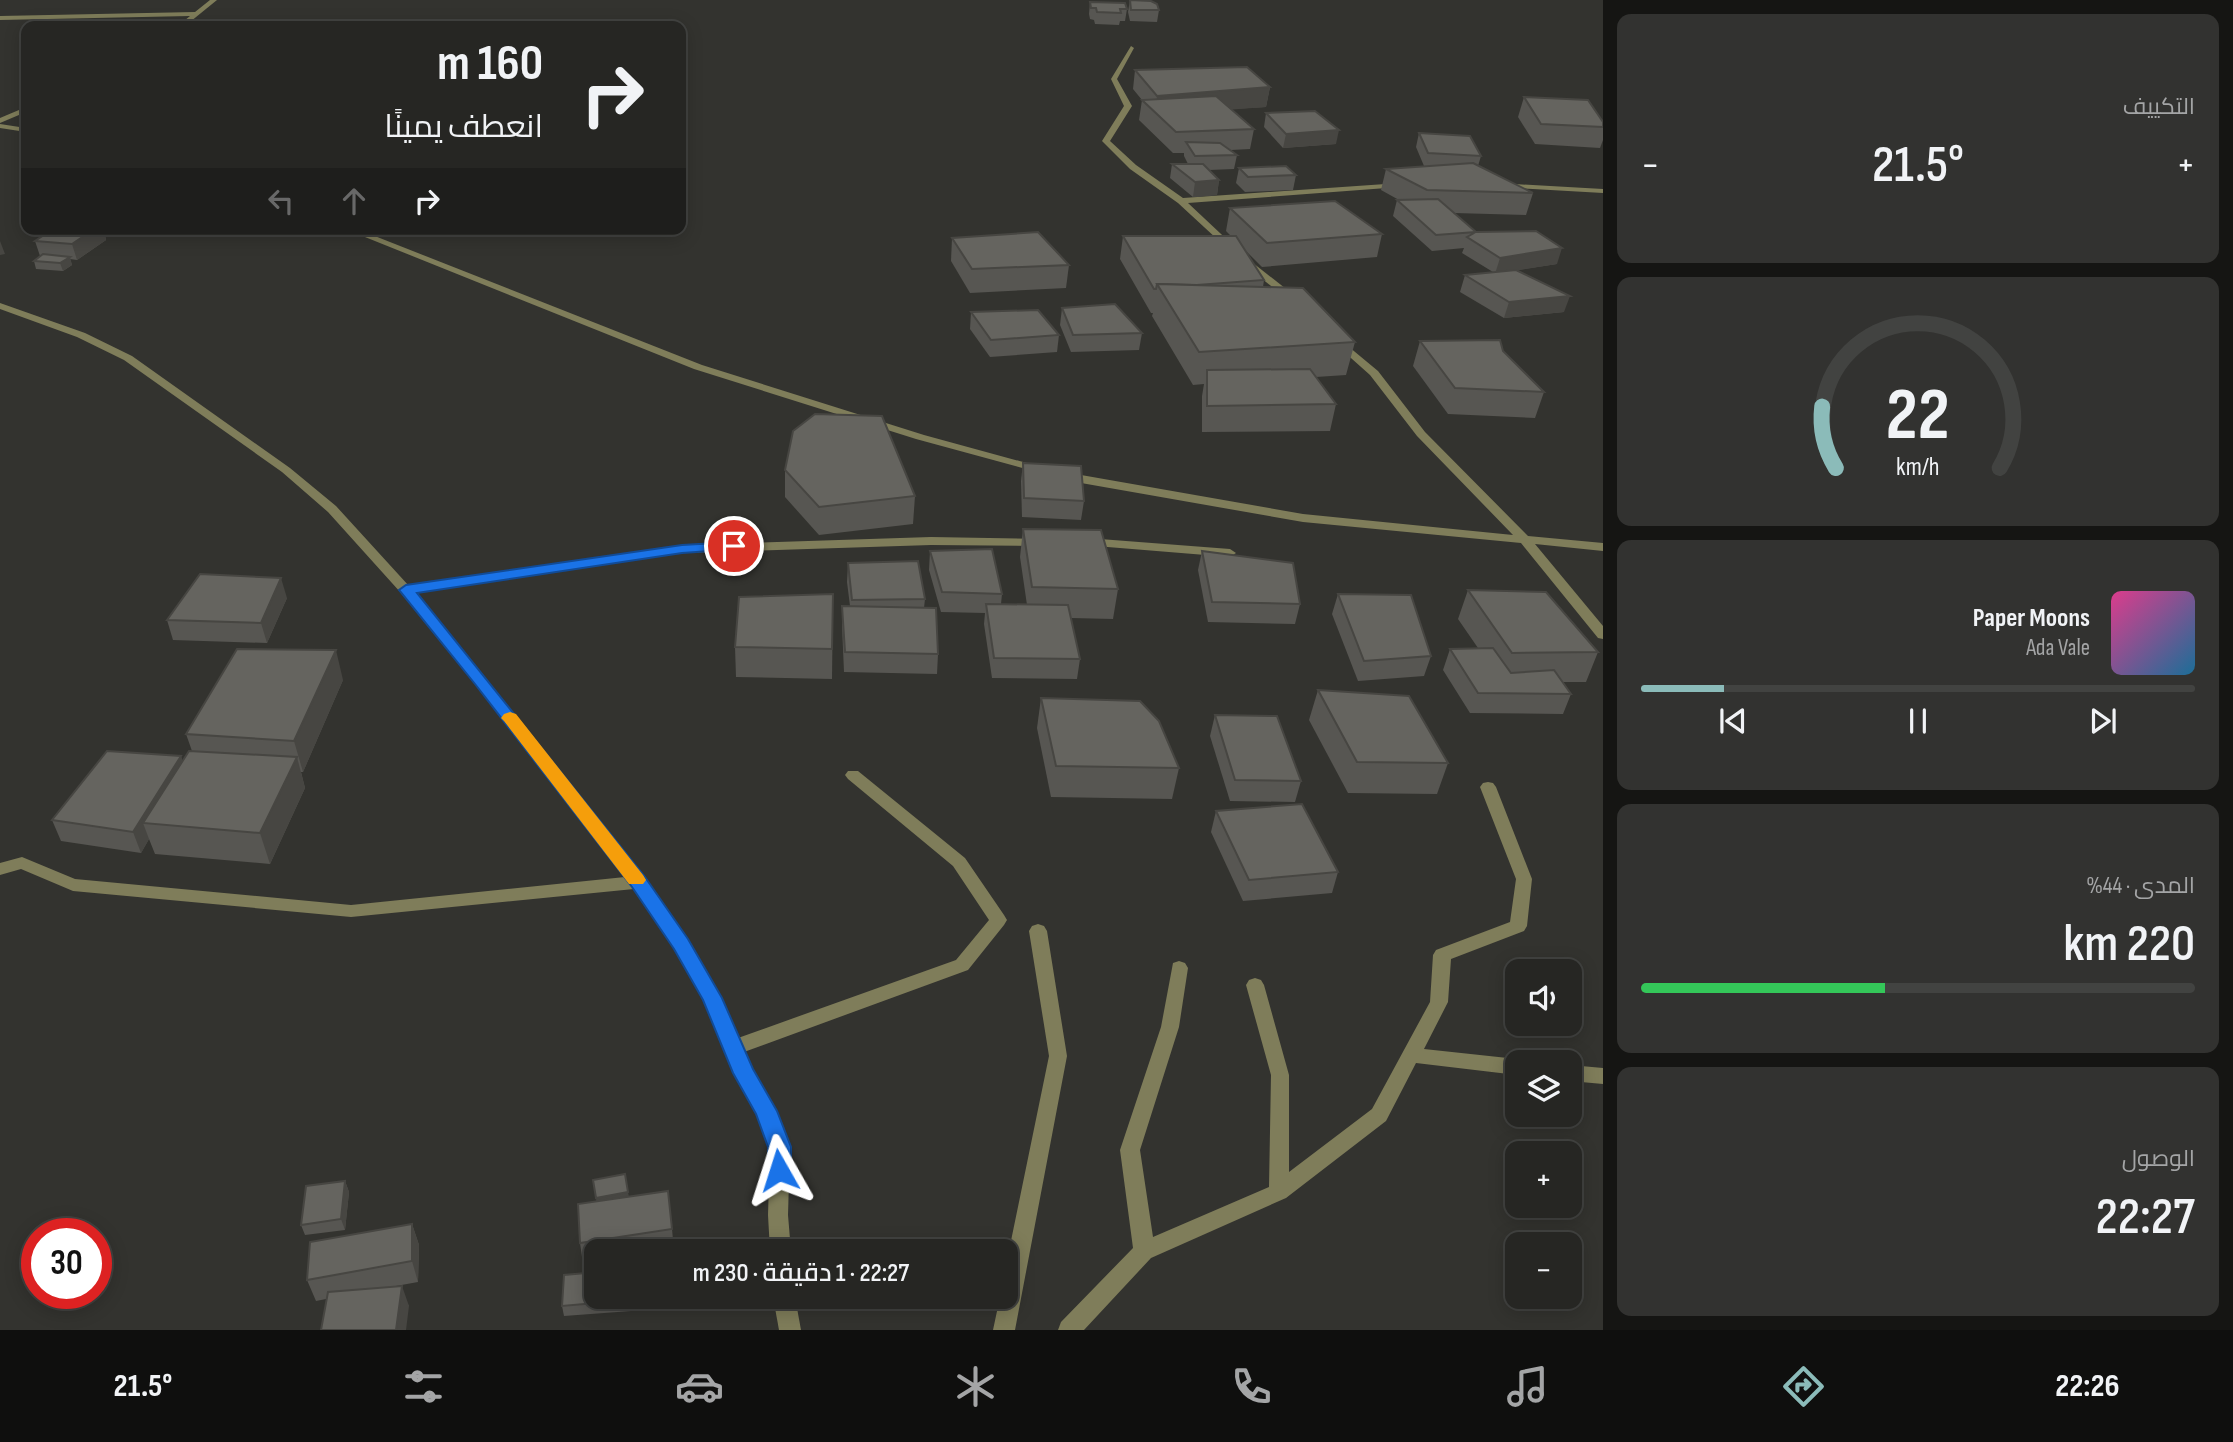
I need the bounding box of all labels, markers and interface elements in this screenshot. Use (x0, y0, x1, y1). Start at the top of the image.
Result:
text: 160 m (437, 35, 543, 94)
icon: right (567, 49, 658, 140)
text: التكييف (2123, 93, 2195, 121)
text: انعطف يمينًا (384, 108, 543, 147)
text: 21.5° (1872, 134, 1964, 197)
text: − (1641, 143, 1660, 188)
text: + (2176, 143, 2195, 188)
icon: left (262, 182, 300, 220)
icon: ahead (335, 182, 373, 220)
icon: right (408, 182, 446, 220)
text: 22 (1886, 372, 1950, 460)
text: km/h (1896, 452, 1940, 483)
pin (704, 516, 764, 576)
icon: arrive (715, 527, 753, 565)
text: Paper Moons (1973, 603, 2090, 634)
text: Ada Vale (2026, 634, 2090, 662)
icon: previous (1714, 702, 1752, 740)
icon: pause (1899, 702, 1937, 740)
icon: next (2084, 702, 2122, 740)
text: المدى · 44% (2086, 872, 2195, 900)
text: 220 km (2063, 913, 2195, 976)
map controls (1505, 959, 1582, 1309)
button: sound (1505, 959, 1582, 1036)
button: layers (1505, 1050, 1582, 1127)
position arrow (742, 1133, 816, 1207)
button: + (1505, 1141, 1582, 1218)
text: الوصول (2122, 1145, 2195, 1173)
text: 22:27 (2096, 1186, 2195, 1249)
speed limit sign: 30 (21, 1218, 112, 1309)
button: − (1505, 1232, 1582, 1309)
text: 22:27 · 1 دقيقة · 230 m (693, 1258, 909, 1289)
icon: filters (399, 1362, 448, 1411)
icon: car (675, 1362, 724, 1411)
icon: climate (951, 1362, 1000, 1411)
icon: phone (1227, 1362, 1276, 1411)
icon: music (1503, 1362, 1552, 1411)
icon: directions (1779, 1362, 1828, 1411)
text: 21.5° (114, 1367, 172, 1406)
text: 22:26 (2055, 1367, 2120, 1406)

